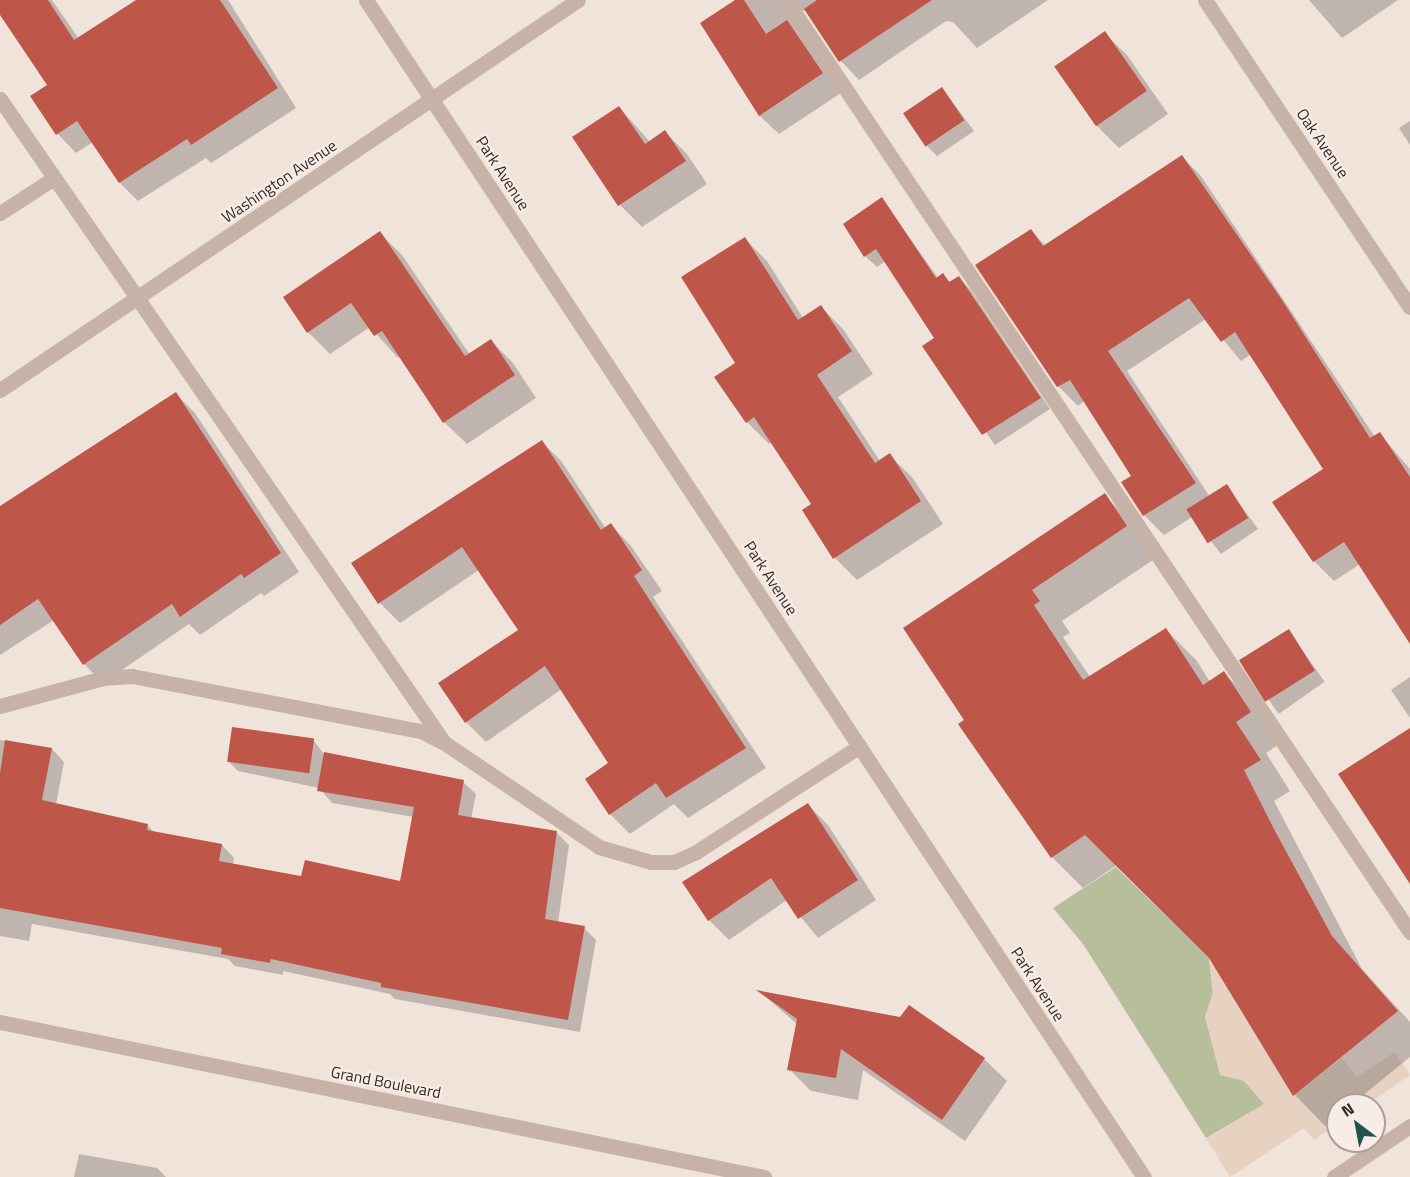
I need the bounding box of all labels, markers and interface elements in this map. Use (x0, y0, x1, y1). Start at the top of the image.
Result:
street label: Oak Avenue (1293, 105, 1353, 181)
street label: Park Avenue (472, 132, 534, 214)
street label: Washington Avenue (218, 135, 340, 227)
street label: Park Avenue (740, 537, 802, 619)
street label: Park Avenue (1007, 943, 1069, 1025)
street label: Grand Boulevard (329, 1062, 443, 1102)
north arrow (1326, 1093, 1386, 1153)
text: N (1336, 1096, 1359, 1123)

